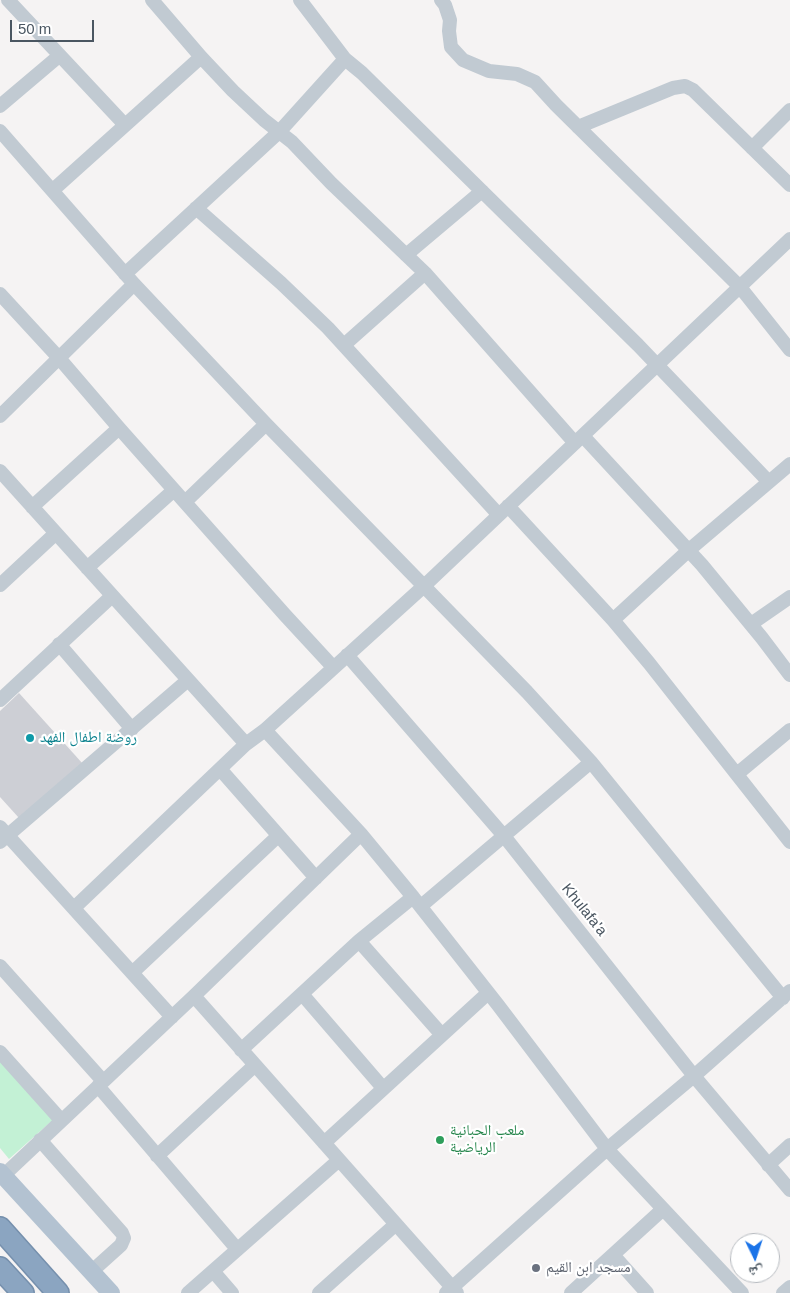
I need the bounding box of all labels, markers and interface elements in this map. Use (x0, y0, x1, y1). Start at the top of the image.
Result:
scale bar (12, 10, 96, 42)
text: 50 m (18, 20, 51, 37)
place label: روضة اطفال الفهد (40, 729, 137, 747)
marker: روضة اطفال الفهد (24, 732, 36, 744)
street label: Khulafa'a (557, 880, 611, 940)
place label: ملعب الحبانية الرياضية (450, 1122, 524, 1157)
marker: ملعب الحبانية الرياضية (434, 1134, 446, 1146)
north arrow (730, 1233, 780, 1283)
place label: مسجد ابن القيم (546, 1259, 631, 1277)
marker: مسجد ابن القيم (530, 1262, 542, 1274)
text: ش (748, 1263, 764, 1280)

